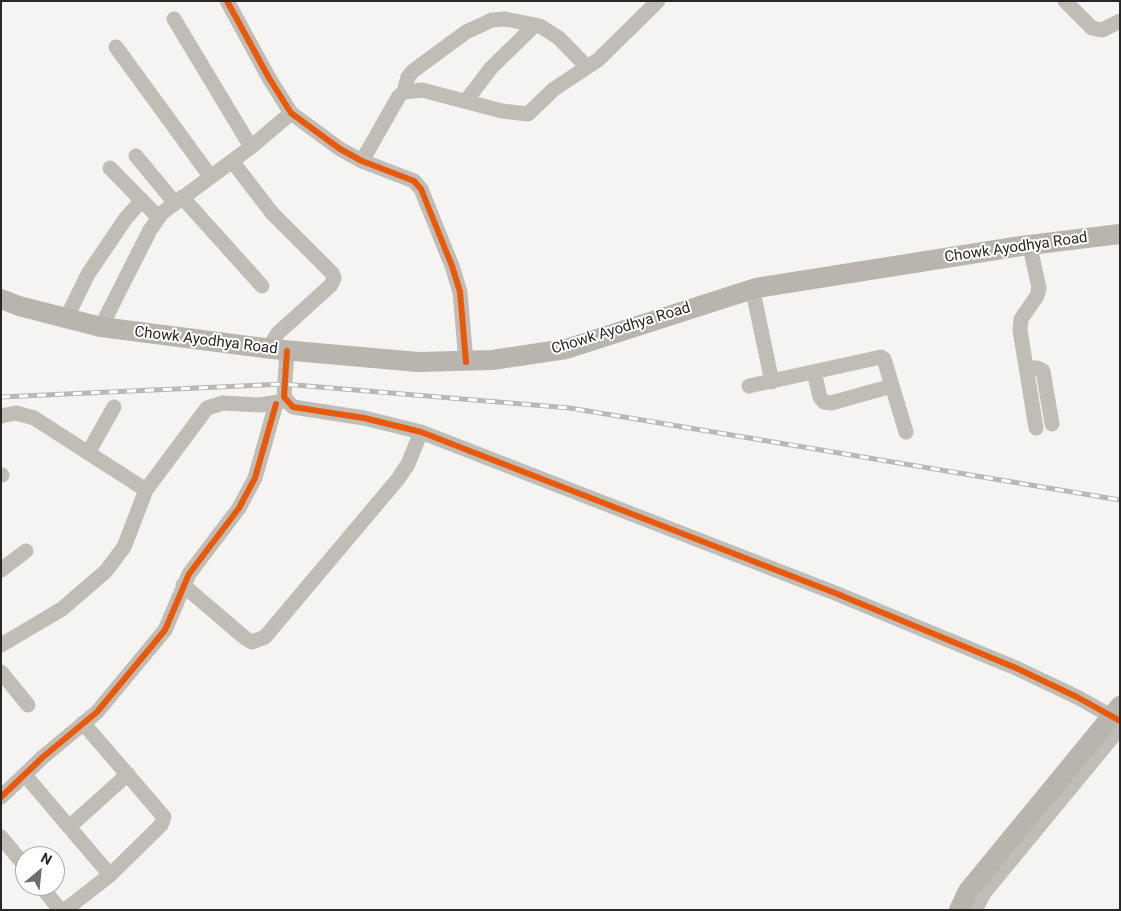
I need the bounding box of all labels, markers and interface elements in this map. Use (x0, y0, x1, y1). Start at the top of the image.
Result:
street label: Chowk Ayodhya Road (943, 229, 1089, 267)
street label: Chowk Ayodhya Road (549, 299, 693, 359)
street label: Chowk Ayodhya Road (133, 323, 279, 359)
north arrow (15, 846, 65, 896)
text: N (38, 849, 55, 868)

